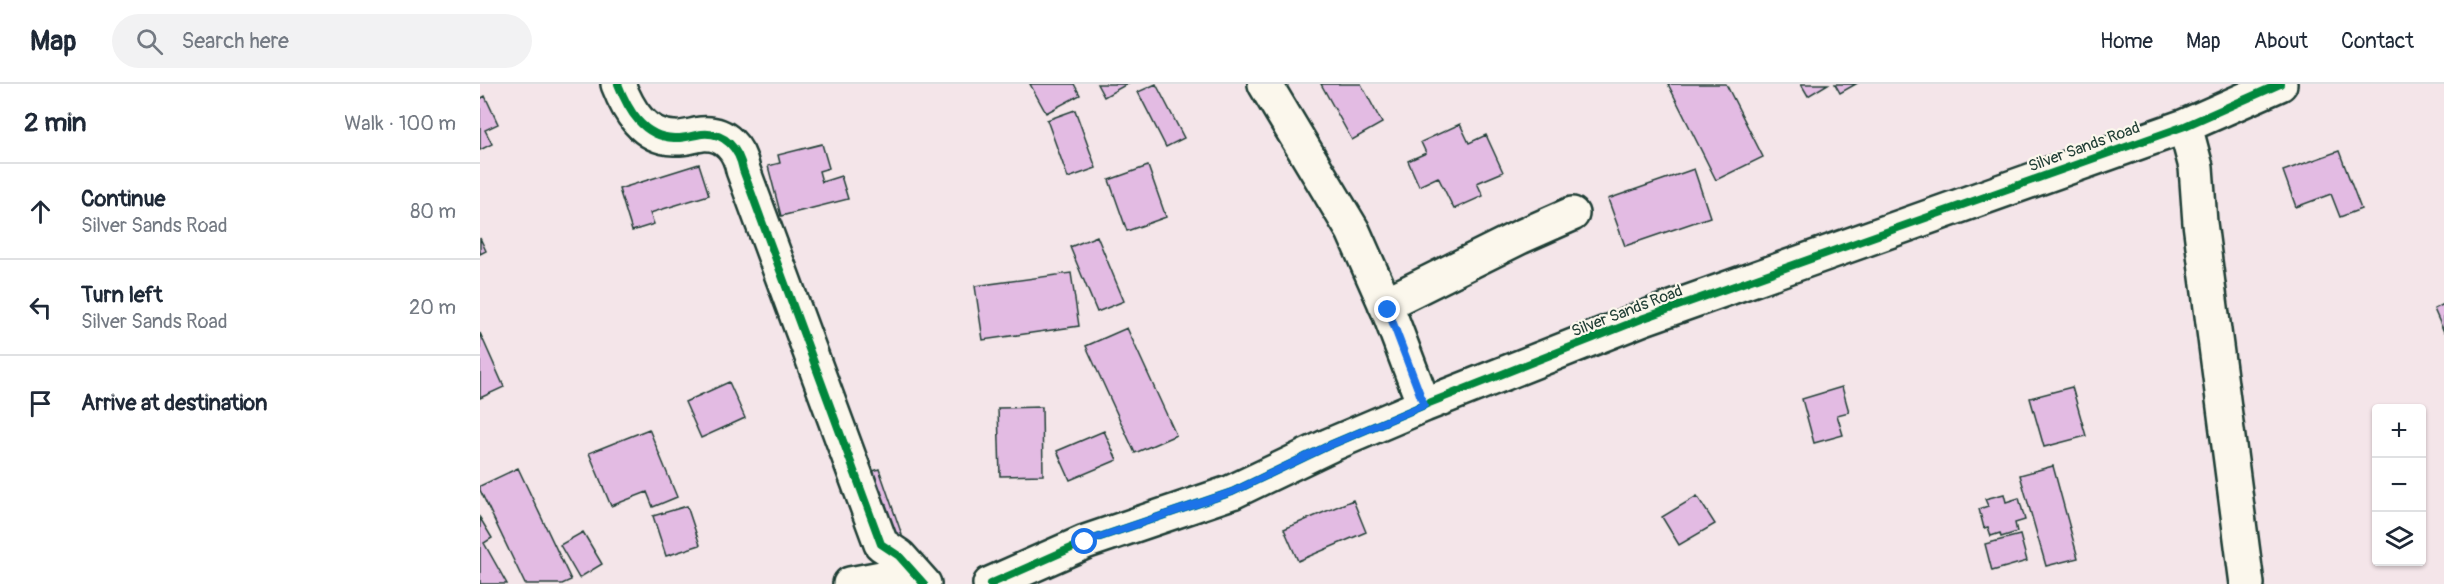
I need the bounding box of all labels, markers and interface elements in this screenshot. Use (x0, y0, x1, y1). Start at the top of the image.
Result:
search box (112, 14, 532, 68)
text: Map (30, 24, 76, 59)
icon: search (133, 25, 166, 58)
text: Search here (181, 27, 289, 55)
text: Home (2100, 28, 2153, 55)
text: Map (2186, 28, 2221, 55)
text: About (2254, 28, 2308, 55)
text: Contact (2341, 28, 2414, 55)
text: 2 min (24, 107, 86, 139)
text: Walk · 100 m (344, 111, 456, 136)
street label: Silver Sands Road (2026, 118, 2142, 176)
text: Continue (81, 185, 165, 213)
icon: ahead (24, 195, 57, 228)
text: 80 m (410, 199, 456, 224)
text: Silver Sands Road (81, 213, 228, 238)
text: Turn left (81, 281, 163, 309)
street label: Silver Sands Road (1569, 281, 1685, 341)
icon: left (24, 291, 57, 324)
text: 20 m (409, 295, 456, 320)
route end (1374, 296, 1400, 322)
text: Silver Sands Road (81, 309, 228, 334)
icon: arrive (24, 387, 57, 420)
text: Arrive at destination (81, 389, 267, 417)
map controls (2372, 404, 2426, 566)
button: + (2372, 404, 2426, 458)
button: − (2372, 458, 2426, 512)
button: layers (2372, 512, 2426, 566)
route start (1071, 528, 1097, 554)

